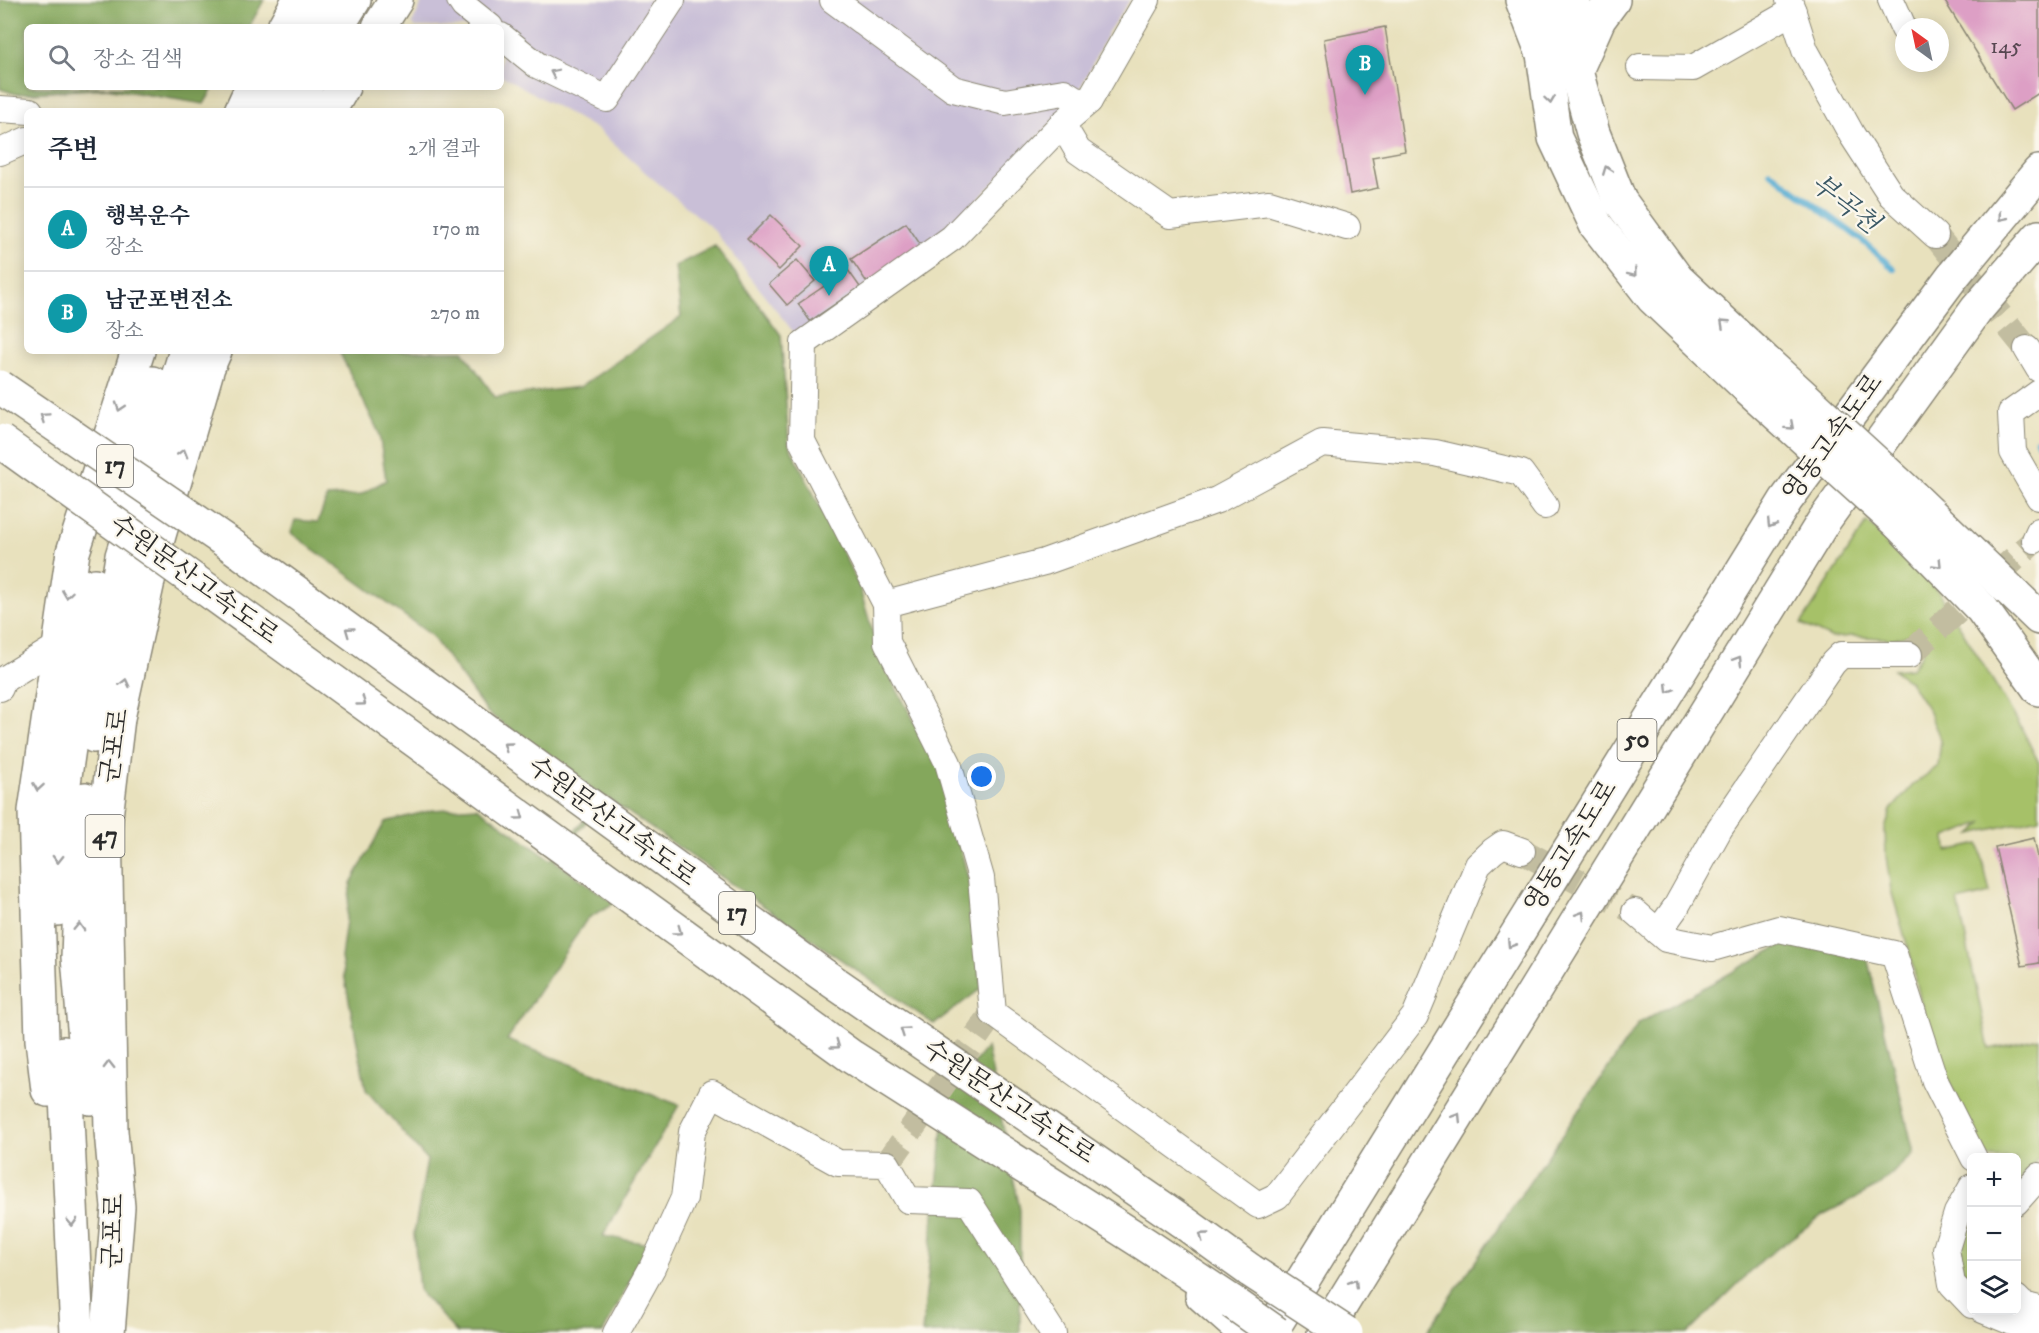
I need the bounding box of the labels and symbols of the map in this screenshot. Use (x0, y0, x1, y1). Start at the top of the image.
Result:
north arrow (1895, 18, 1949, 72)
house number: 145 (1990, 33, 2022, 60)
pin: B (1346, 46, 1384, 95)
one-way arrow (550, 69, 561, 81)
one-way arrow (1543, 95, 1555, 104)
one-way arrow (1602, 165, 1615, 176)
water label: 부곡천 (1804, 167, 1888, 243)
one-way arrow (1998, 210, 2009, 221)
pin: A (810, 246, 848, 296)
one-way arrow (1626, 266, 1637, 277)
one-way arrow (1720, 319, 1731, 330)
street label: 영동고속도로 (1775, 367, 1891, 509)
one-way arrow (115, 401, 127, 412)
one-way arrow (39, 413, 50, 424)
one-way arrow (1784, 419, 1794, 430)
road number: 17 (97, 445, 133, 487)
one-way arrow (176, 448, 188, 459)
street label: 수원문산고속도로 (103, 508, 285, 652)
one-way arrow (1767, 518, 1779, 528)
one-way arrow (1930, 556, 1941, 567)
one-way arrow (62, 589, 74, 599)
one-way arrow (345, 627, 356, 638)
one-way arrow (1731, 656, 1743, 666)
one-way arrow (118, 678, 131, 688)
one-way arrow (1665, 683, 1676, 694)
one-way arrow (356, 695, 367, 706)
street label: 군포로 (93, 706, 137, 786)
road number: 50 (1618, 719, 1656, 761)
one-way arrow (502, 742, 513, 753)
street label: 수원문산고속도로 (521, 750, 703, 894)
your location (967, 762, 996, 791)
street label: 영동고속도로 (1517, 774, 1625, 920)
one-way arrow (33, 782, 45, 791)
one-way arrow (514, 809, 525, 820)
road number: 47 (86, 815, 124, 857)
one-way arrow (52, 854, 64, 863)
road number: 17 (719, 892, 755, 934)
one-way arrow (1573, 911, 1585, 921)
one-way arrow (73, 922, 85, 931)
one-way arrow (672, 924, 683, 935)
one-way arrow (1507, 938, 1518, 949)
one-way arrow (900, 1027, 911, 1038)
street label: 수원문산고속도로 (916, 1032, 1102, 1172)
one-way arrow (829, 1038, 840, 1049)
one-way arrow (103, 1061, 116, 1070)
one-way arrow (1449, 1113, 1461, 1123)
street label: 군포로 (96, 1193, 132, 1269)
one-way arrow (65, 1217, 78, 1226)
one-way arrow (1199, 1233, 1210, 1244)
one-way arrow (1347, 1279, 1359, 1289)

